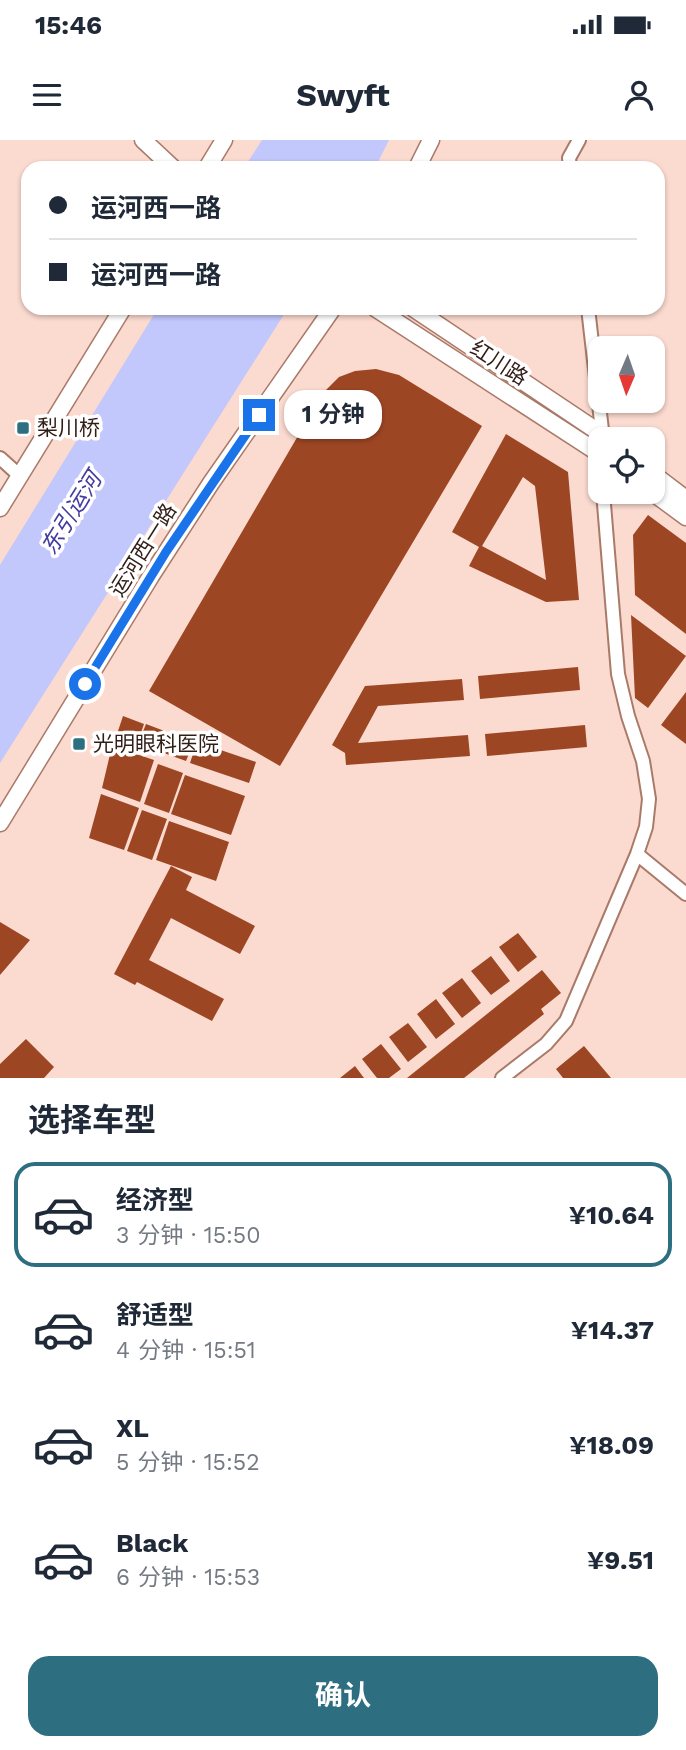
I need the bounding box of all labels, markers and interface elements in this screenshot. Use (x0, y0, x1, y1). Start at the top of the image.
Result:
text: 15:46 (35, 10, 102, 40)
icon: menu (28, 76, 66, 114)
text: Swyft (296, 76, 390, 114)
icon: person (620, 76, 658, 114)
text: 运河西一路 (91, 193, 221, 223)
text: 运河西一路 (91, 260, 221, 290)
street label: 红川路 (466, 335, 532, 390)
north arrow (588, 336, 665, 413)
map controls (588, 336, 665, 504)
callout: 1 分钟 (284, 390, 382, 440)
route end (243, 399, 275, 431)
text: 1 分钟 (302, 401, 364, 428)
place label: 梨川桥 (37, 415, 100, 440)
marker: 梨川桥 (15, 420, 31, 436)
button: locate (588, 427, 665, 504)
water label: 东引运河 (36, 464, 109, 559)
street label: 运河西一路 (104, 499, 181, 601)
route start (69, 668, 101, 700)
place label: 光明眼科医院 (93, 731, 219, 756)
marker: 光明眼科医院 (71, 736, 87, 752)
text: 选择车型 (28, 1101, 156, 1139)
icon: car (32, 1183, 95, 1246)
text: 经济型 (116, 1185, 194, 1215)
text: ¥10.64 (569, 1200, 654, 1230)
text: 3 分钟 · 15:50 (116, 1222, 261, 1249)
icon: car (32, 1298, 95, 1361)
text: 舒适型 (116, 1300, 194, 1330)
text: ¥14.37 (571, 1315, 654, 1345)
text: 4 分钟 · 15:51 (116, 1337, 256, 1364)
icon: car (32, 1413, 95, 1476)
text: XL (116, 1413, 149, 1443)
text: ¥18.09 (569, 1430, 654, 1460)
text: 5 分钟 · 15:52 (116, 1449, 260, 1476)
icon: car (32, 1528, 95, 1591)
text: Black (116, 1528, 188, 1558)
text: ¥9.51 (587, 1545, 654, 1575)
text: 6 分钟 · 15:53 (116, 1564, 260, 1591)
button: 确认 (28, 1656, 658, 1736)

